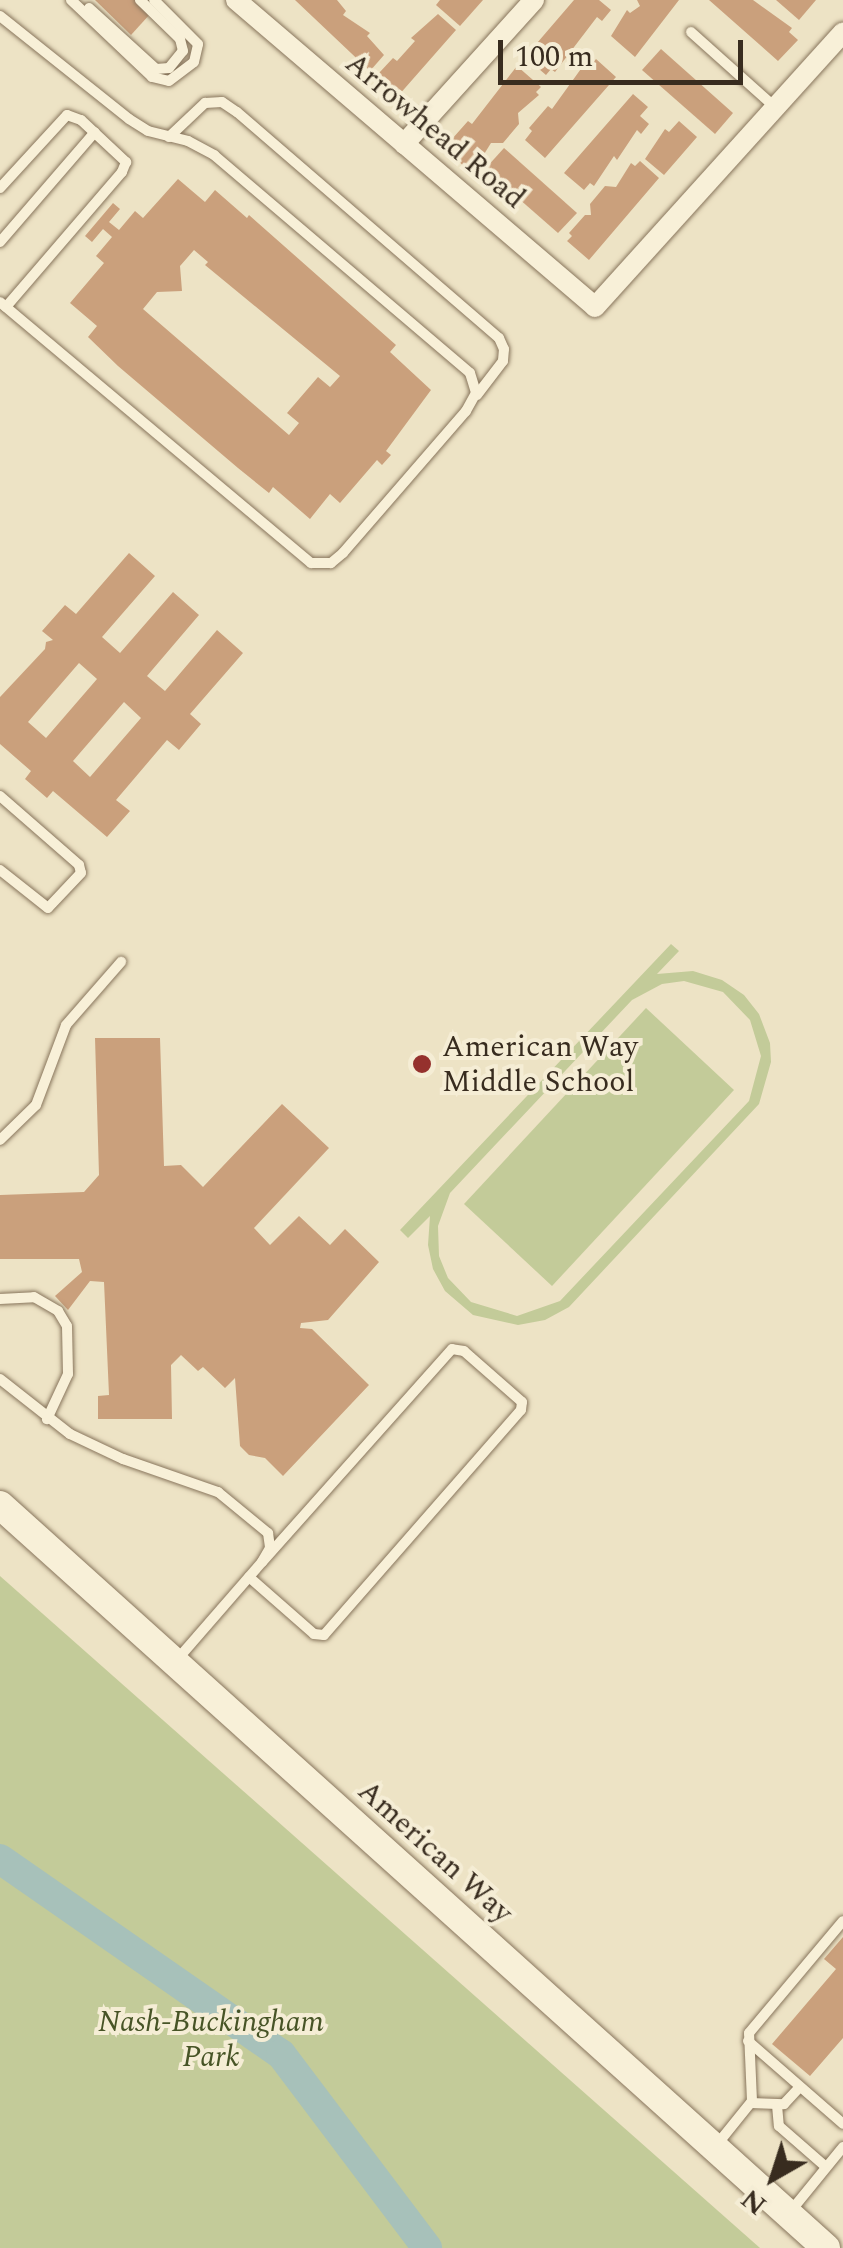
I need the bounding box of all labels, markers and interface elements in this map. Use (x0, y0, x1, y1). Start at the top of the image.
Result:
scale bar (503, 20, 748, 82)
text: 100 m (515, 34, 593, 80)
street label: Arrowhead Road (338, 45, 532, 217)
place label: American Way Middle School (442, 1029, 638, 1100)
marker: American Way Middle School (411, 1053, 433, 1075)
street label: American Way (350, 1773, 520, 1931)
park label: Nash-Buckingham Park (98, 2004, 324, 2074)
north arrow (723, 2128, 823, 2228)
text: N (731, 2178, 776, 2226)

